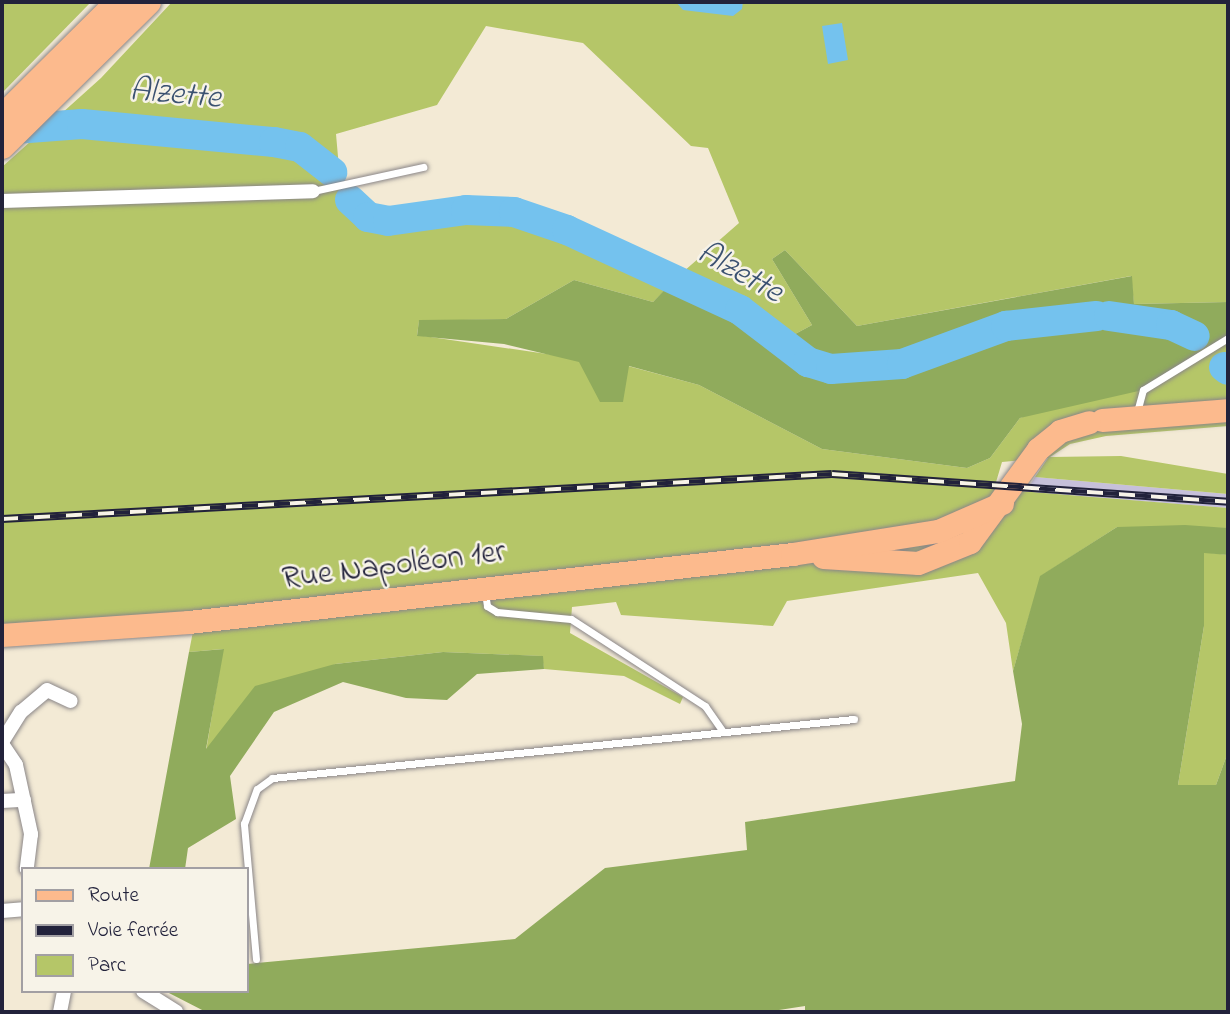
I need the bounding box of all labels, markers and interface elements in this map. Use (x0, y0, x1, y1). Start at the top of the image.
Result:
water label: Alzette (128, 72, 222, 120)
water label: Alzette (689, 235, 789, 313)
street label: Rue Napoléon 1er (280, 534, 508, 600)
legend (21, 867, 248, 993)
text: Route (88, 881, 139, 911)
text: Voie ferrée (88, 916, 178, 946)
text: Parc (88, 951, 126, 981)

